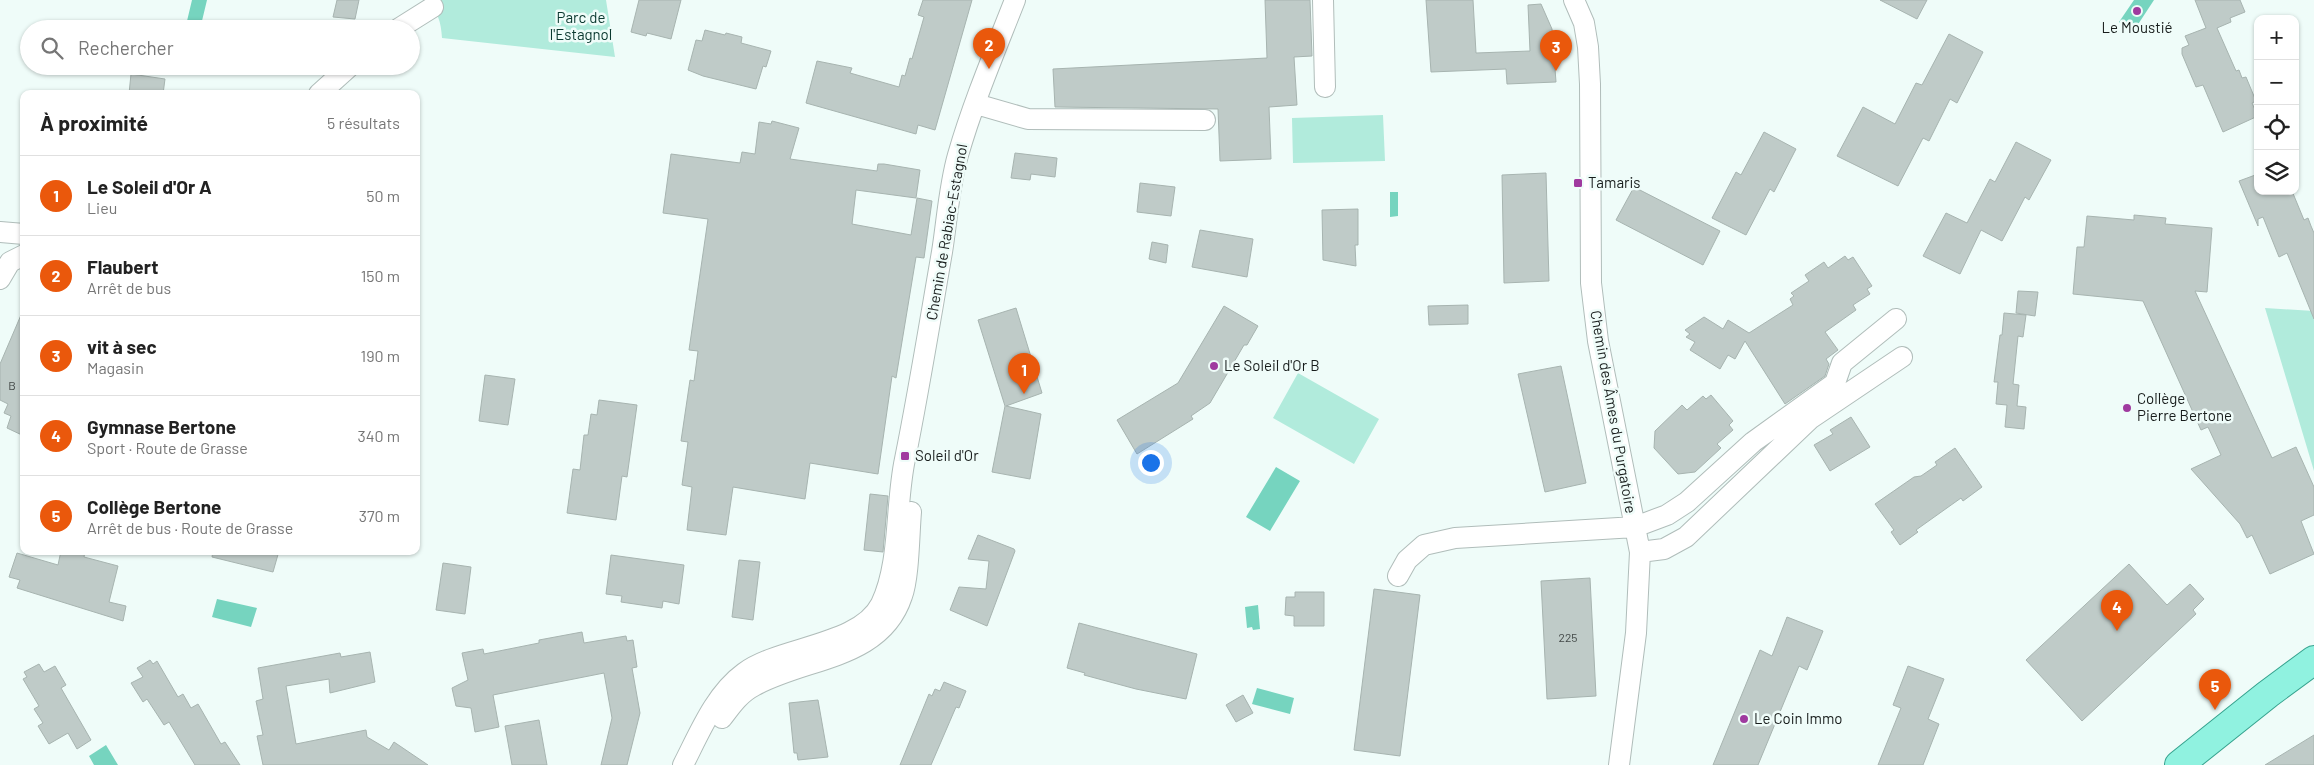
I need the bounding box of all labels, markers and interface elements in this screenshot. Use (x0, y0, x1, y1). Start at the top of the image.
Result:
marker: Le Moustié (2131, 5, 2143, 17)
park label: Parc de l'Estagnol (550, 8, 612, 43)
map controls (2254, 15, 2299, 195)
button: + (2254, 15, 2299, 60)
place label: Le Moustié (2102, 18, 2172, 36)
search box (20, 20, 420, 75)
pin: 2 (973, 28, 1005, 69)
pin: 3 (1540, 30, 1572, 71)
icon: search (38, 34, 66, 62)
text: Rechercher (78, 36, 174, 59)
button: − (2254, 60, 2299, 105)
button: locate (2254, 105, 2299, 150)
text: À proximité (40, 110, 148, 135)
text: 5 résultats (327, 113, 400, 132)
street label: Chemin de Rabiac-Estagnol (922, 142, 970, 321)
button: layers (2254, 150, 2299, 195)
place label: Tamaris (1588, 173, 1641, 191)
text: Le Soleil d'Or A (87, 175, 212, 198)
marker: Tamaris (1572, 177, 1584, 189)
text: 1 (53, 186, 59, 205)
text: 50 m (366, 186, 400, 205)
text: Lieu (87, 198, 117, 217)
text: Flaubert (87, 255, 158, 278)
text: 2 (52, 266, 60, 285)
text: 150 m (361, 266, 400, 285)
text: Arrêt de bus (87, 278, 171, 297)
street label: Chemin des Âmes du Purgatoire (1587, 309, 1641, 515)
text: vit à sec (87, 335, 157, 358)
text: 3 (52, 346, 60, 365)
text: 190 m (361, 346, 400, 365)
pin: 1 (1008, 353, 1040, 394)
place label: Le Soleil d'Or B (1224, 356, 1320, 374)
text: Magasin (87, 358, 144, 377)
marker: Le Soleil d'Or B (1208, 360, 1220, 372)
house number: B (8, 378, 16, 392)
place label: Collège Pierre Bertone (2137, 389, 2232, 424)
marker: Collège Pierre Bertone (2121, 402, 2133, 414)
text: Gymnase Bertone (87, 415, 236, 438)
text: 4 (51, 426, 61, 445)
text: 340 m (357, 426, 400, 445)
text: Sport · Route de Grasse (87, 438, 248, 457)
place label: Soleil d'Or (915, 446, 979, 464)
marker: Soleil d'Or (899, 450, 911, 462)
your location (1138, 450, 1164, 476)
text: Collège Bertone (87, 495, 221, 518)
text: 5 (52, 506, 60, 525)
text: 370 m (359, 506, 400, 525)
text: Arrêt de bus · Route de Grasse (87, 518, 293, 537)
pin: 4 (2101, 590, 2133, 631)
house number: 225 (1558, 630, 1578, 644)
pin: 5 (2199, 669, 2231, 710)
place label: Le Coin Immo (1754, 709, 1842, 727)
marker: Le Coin Immo (1738, 713, 1750, 725)

